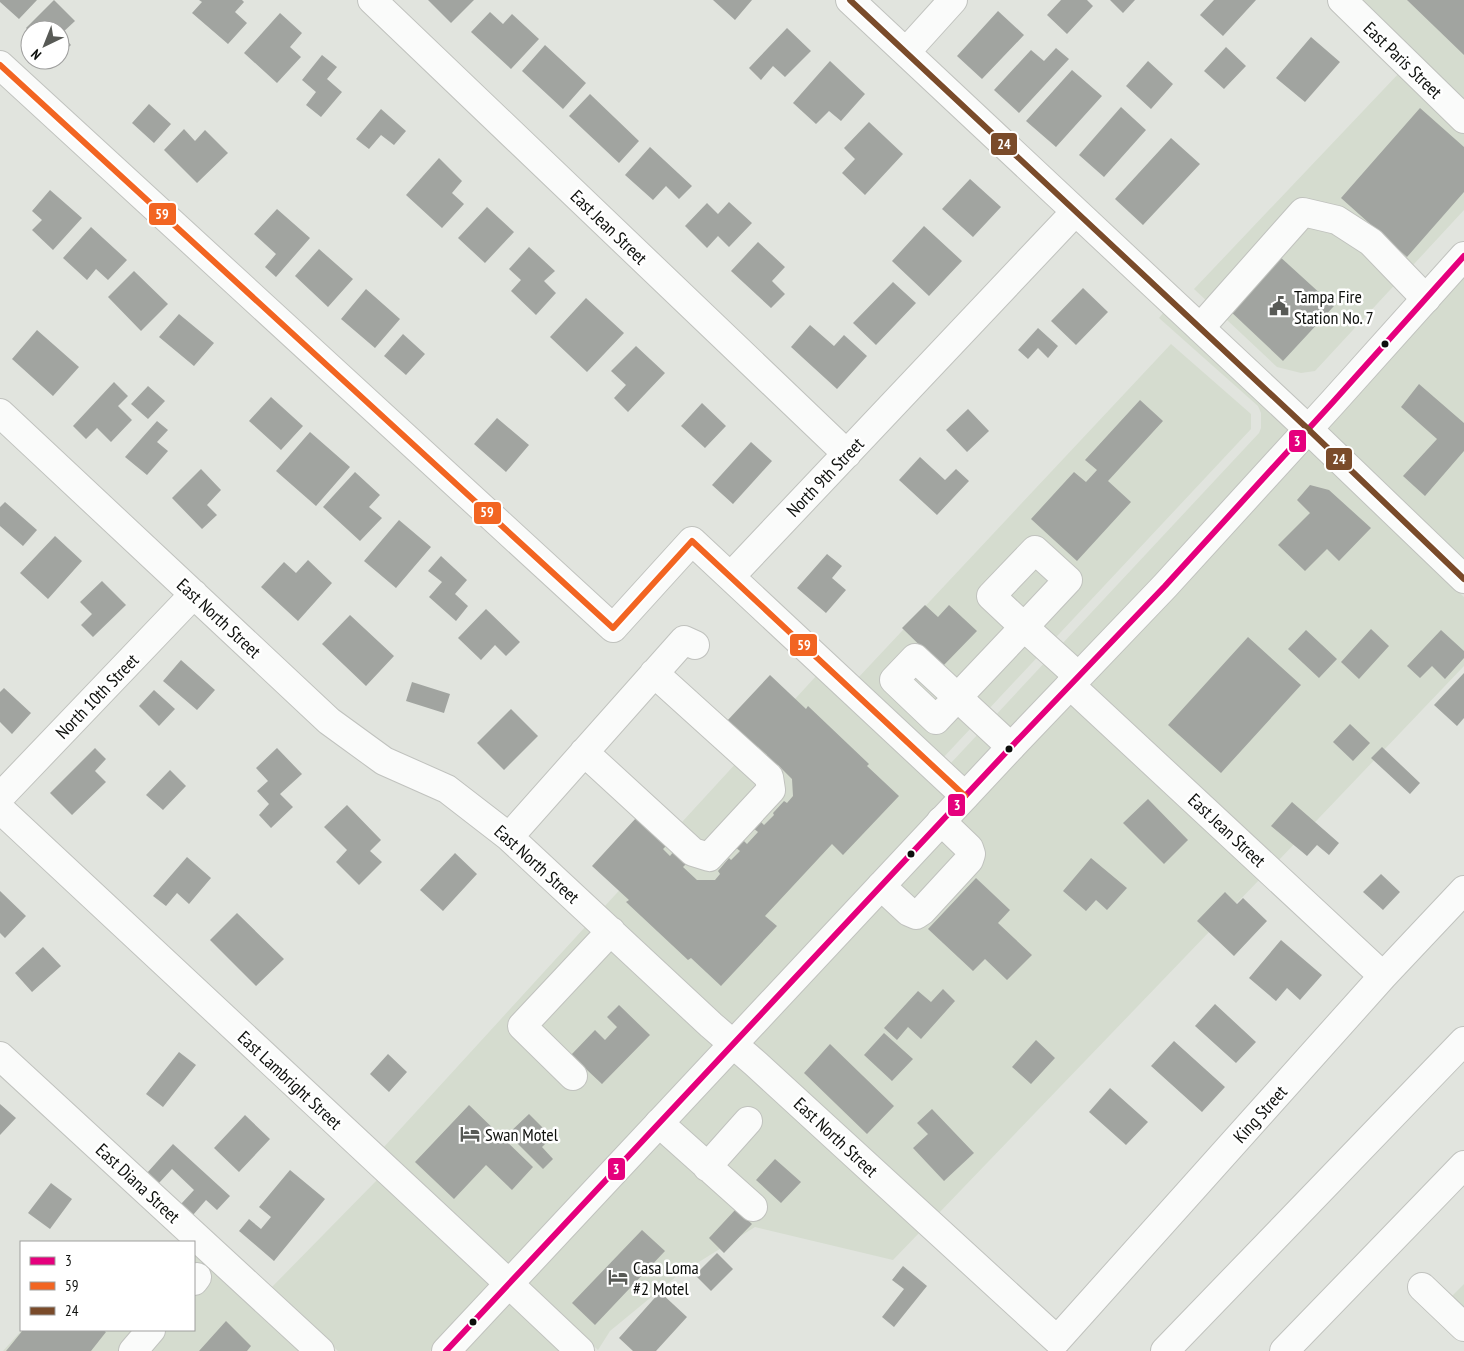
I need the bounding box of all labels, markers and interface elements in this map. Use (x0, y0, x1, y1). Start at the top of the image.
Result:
street label: East Paris Street (1359, 17, 1447, 103)
north arrow (20, 20, 70, 70)
text: N (27, 45, 45, 64)
line badge: 24 (990, 132, 1018, 156)
text: 24 (997, 135, 1011, 153)
street label: East Jean Street (566, 185, 652, 269)
line badge: 59 (148, 202, 177, 226)
text: 59 (155, 205, 169, 223)
place label: Tampa Fire Station No. 7 (1294, 285, 1374, 329)
public building icon: Tampa Fire Station No. 7 (1268, 295, 1290, 317)
unlabelled marker (1380, 339, 1390, 349)
line badge: 3 (1288, 429, 1307, 453)
street label: North 9th Street (781, 432, 869, 522)
text: 3 (1294, 432, 1300, 450)
line badge: 24 (1325, 447, 1353, 471)
text: 24 (1332, 450, 1346, 468)
line badge: 59 (473, 501, 502, 525)
text: 59 (480, 503, 494, 521)
street label: East North Street (172, 573, 266, 663)
line badge: 59 (789, 633, 818, 657)
text: 59 (797, 636, 811, 654)
street label: North 10th Street (51, 649, 143, 743)
unlabelled marker (1004, 744, 1014, 754)
street label: East Jean Street (1183, 788, 1271, 872)
line badge: 3 (947, 793, 966, 817)
text: 3 (954, 796, 960, 814)
street label: East North Street (490, 820, 584, 908)
unlabelled marker (906, 849, 916, 859)
street label: East Lambright Street (233, 1026, 347, 1134)
street label: King Street (1228, 1080, 1292, 1148)
street label: East North Street (789, 1092, 883, 1182)
hotel icon: Swan Motel (459, 1123, 481, 1145)
place label: Swan Motel (485, 1123, 559, 1146)
street label: East Diana Street (91, 1138, 185, 1228)
line badge: 3 (607, 1157, 626, 1181)
text: 3 (613, 1160, 619, 1178)
legend (20, 1241, 195, 1331)
text: 3 (65, 1251, 72, 1270)
place label: Casa Loma #2 Motel (633, 1256, 699, 1300)
hotel icon: Casa Loma #2 Motel (607, 1266, 629, 1288)
text: 59 (65, 1276, 79, 1295)
text: 24 (65, 1301, 79, 1320)
unlabelled marker (468, 1317, 478, 1327)

